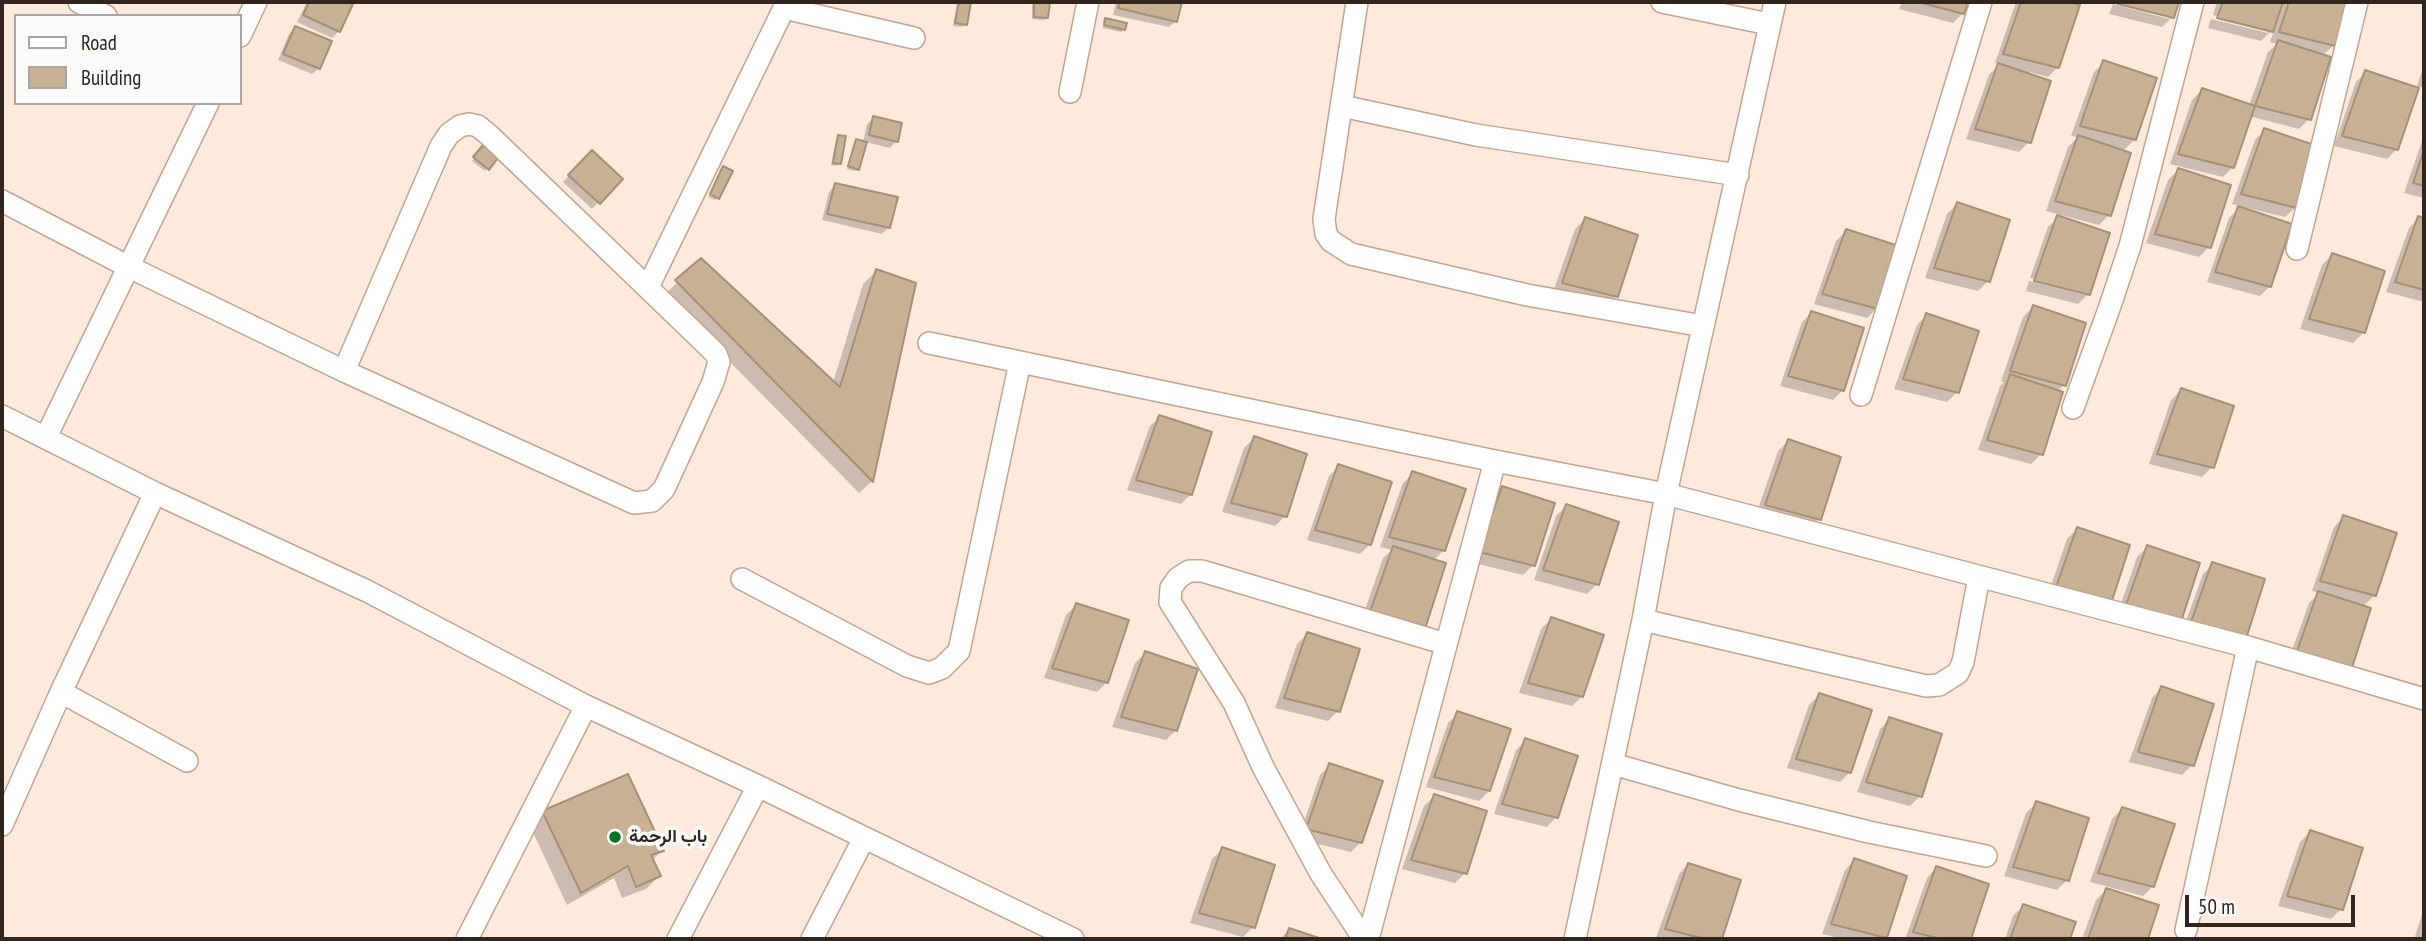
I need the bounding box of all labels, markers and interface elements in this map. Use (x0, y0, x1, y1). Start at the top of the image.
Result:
legend (14, 14, 242, 105)
text: Road (81, 29, 117, 56)
text: Building (81, 64, 141, 91)
place label: باب الرحمة (629, 826, 707, 848)
marker: باب الرحمة (607, 829, 623, 845)
scale bar (2188, 881, 2358, 925)
text: 50 m (2198, 893, 2235, 920)

